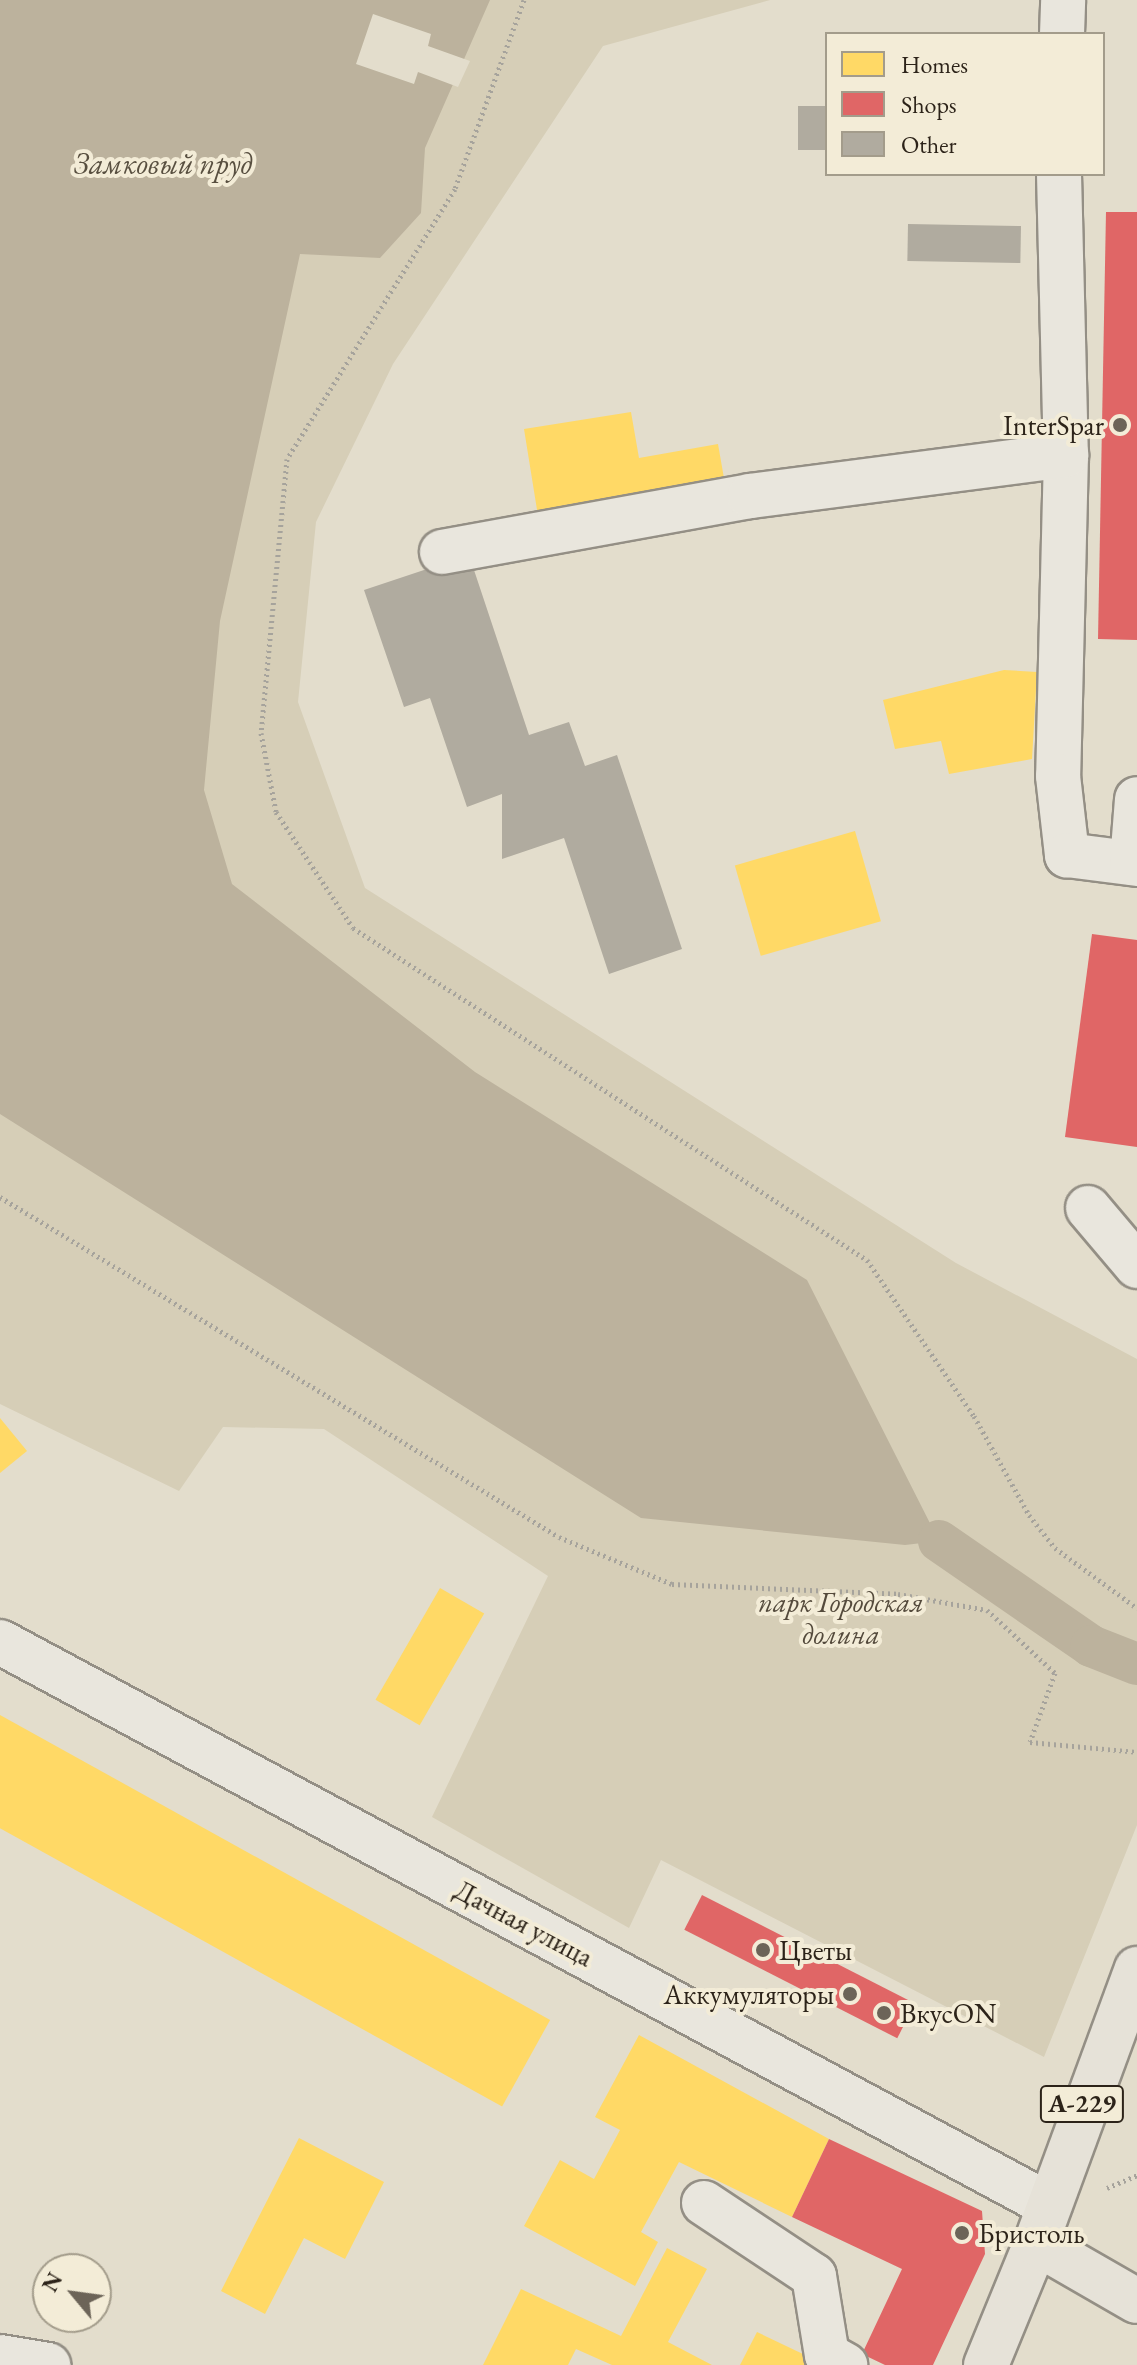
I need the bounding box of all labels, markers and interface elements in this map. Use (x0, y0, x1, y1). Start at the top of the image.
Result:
legend (825, 32, 1105, 176)
text: Homes (901, 49, 968, 80)
text: Shops (901, 89, 957, 120)
text: Other (901, 129, 957, 160)
water label: Замковый пруд (73, 146, 253, 182)
place label: InterSpar (1003, 408, 1104, 442)
marker: InterSpar (1111, 416, 1129, 434)
park label: парк Городская долина (758, 1585, 924, 1651)
street label: Дачная улица (449, 1872, 599, 1974)
place label: Цветы (779, 1933, 852, 1967)
marker: Цветы (754, 1941, 772, 1959)
place label: Аккумуляторы (664, 1977, 834, 2011)
marker: Аккумуляторы (841, 1985, 859, 2003)
place label: ВкусON (900, 1996, 996, 2030)
marker: ВкусON (875, 2004, 893, 2022)
road number: А-229 (1038, 2082, 1126, 2126)
place label: Бристоль (978, 2216, 1085, 2250)
marker: Бристоль (953, 2224, 971, 2242)
north arrow (32, 2253, 112, 2333)
text: N (35, 2267, 69, 2297)

